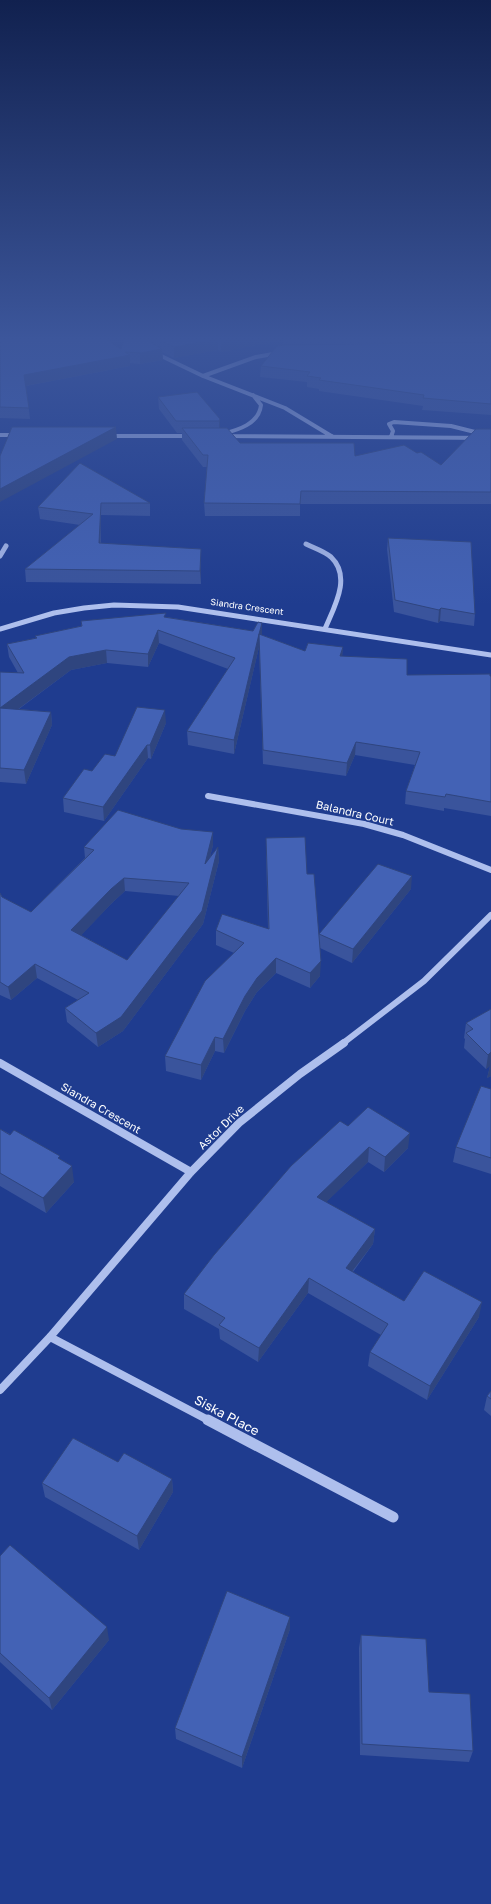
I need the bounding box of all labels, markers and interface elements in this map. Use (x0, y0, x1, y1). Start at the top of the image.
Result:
street label: Siandra Crescent (210, 596, 285, 617)
street label: Balandra Court (315, 797, 395, 828)
street label: Siandra Crescent (59, 1079, 144, 1136)
street label: Astor Drive (195, 1102, 246, 1152)
street label: Siska Place (192, 1391, 262, 1439)

